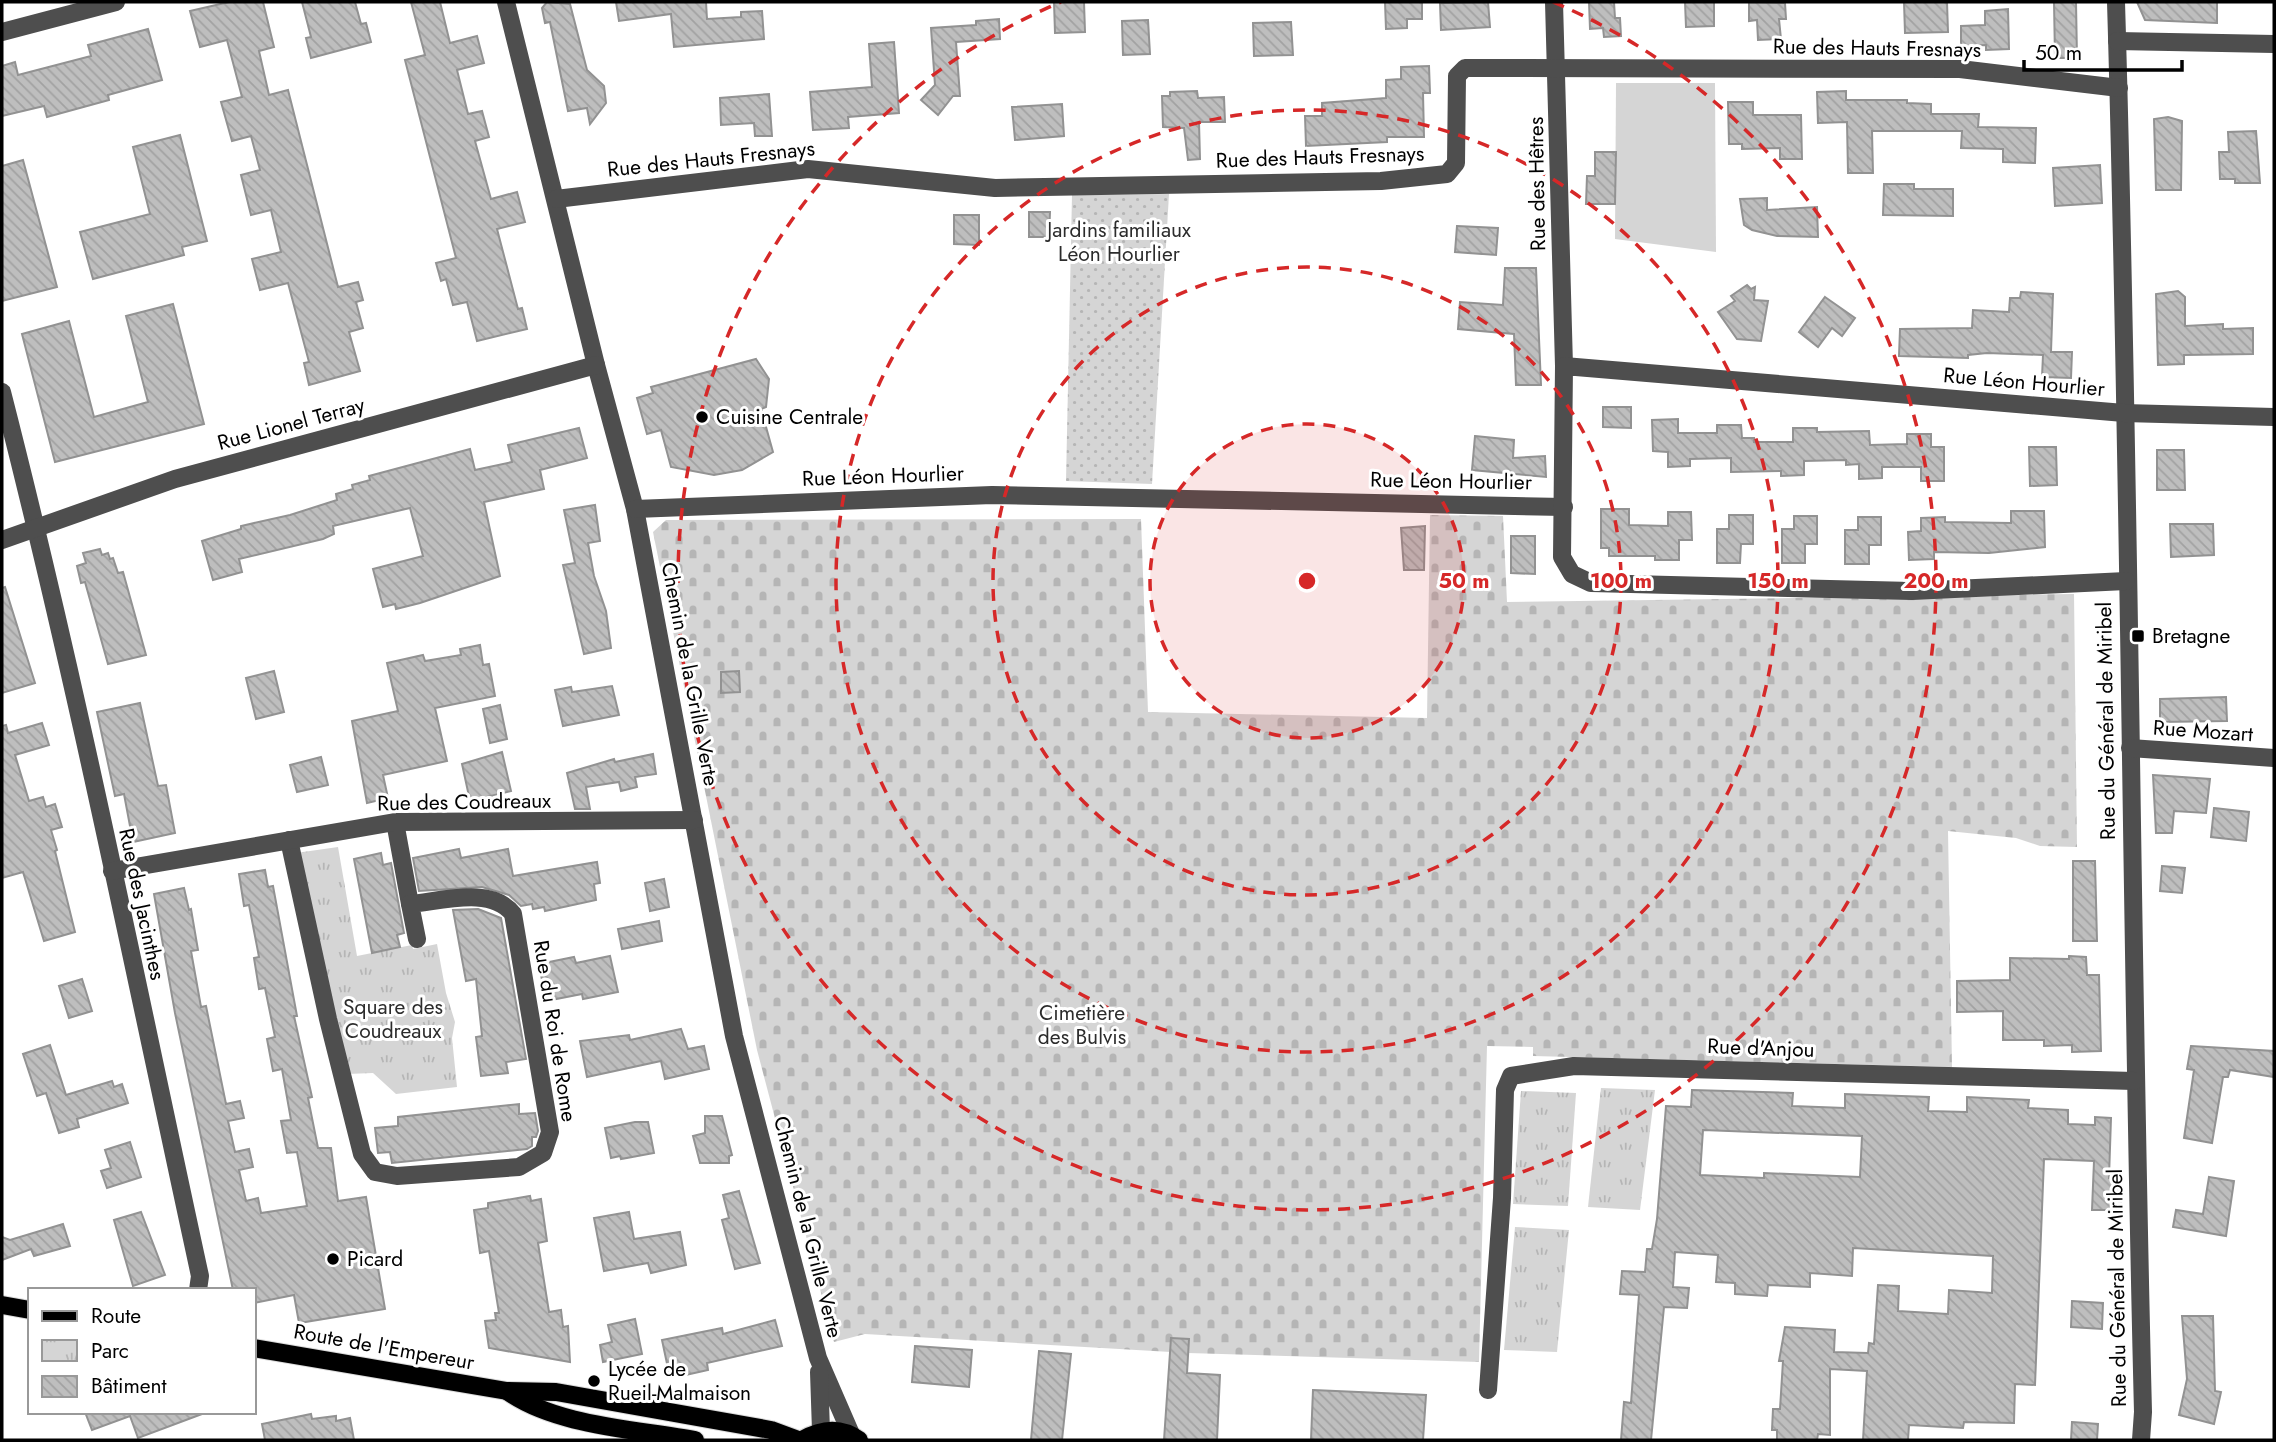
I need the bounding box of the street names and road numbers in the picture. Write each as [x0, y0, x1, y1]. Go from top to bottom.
street label: Rue des Hauts Fresnays [1773, 31, 1981, 65]
street label: Rue des Hêtres [1521, 117, 1553, 251]
street label: Rue des Hauts Fresnays [606, 133, 816, 185]
street label: Rue des Hauts Fresnays [1215, 138, 1425, 176]
street label: Rue Léon Hourlier [1942, 360, 2107, 404]
street label: Rue Lionel Terray [214, 390, 369, 458]
street label: Rue Léon Hourlier [802, 458, 965, 494]
street label: Rue Léon Hourlier [1370, 465, 1533, 497]
street label: Chemin de la Grille Verte [654, 559, 726, 789]
street label: Rue du Général de Miribel [2089, 602, 2123, 840]
street label: Rue Mozart [2152, 713, 2254, 749]
street label: Rue des Coudreaux [377, 785, 551, 819]
street label: Rue des Jacinthes [111, 825, 173, 983]
street label: Rue du Roi de Rome [526, 938, 584, 1124]
street label: Rue d'Anjou [1707, 1031, 1815, 1065]
street label: Chemin de la Grille Verte [766, 1113, 850, 1341]
street label: Rue du Général de Miribel [2100, 1169, 2134, 1407]
street label: Route de l'Empereur [291, 1316, 477, 1378]

